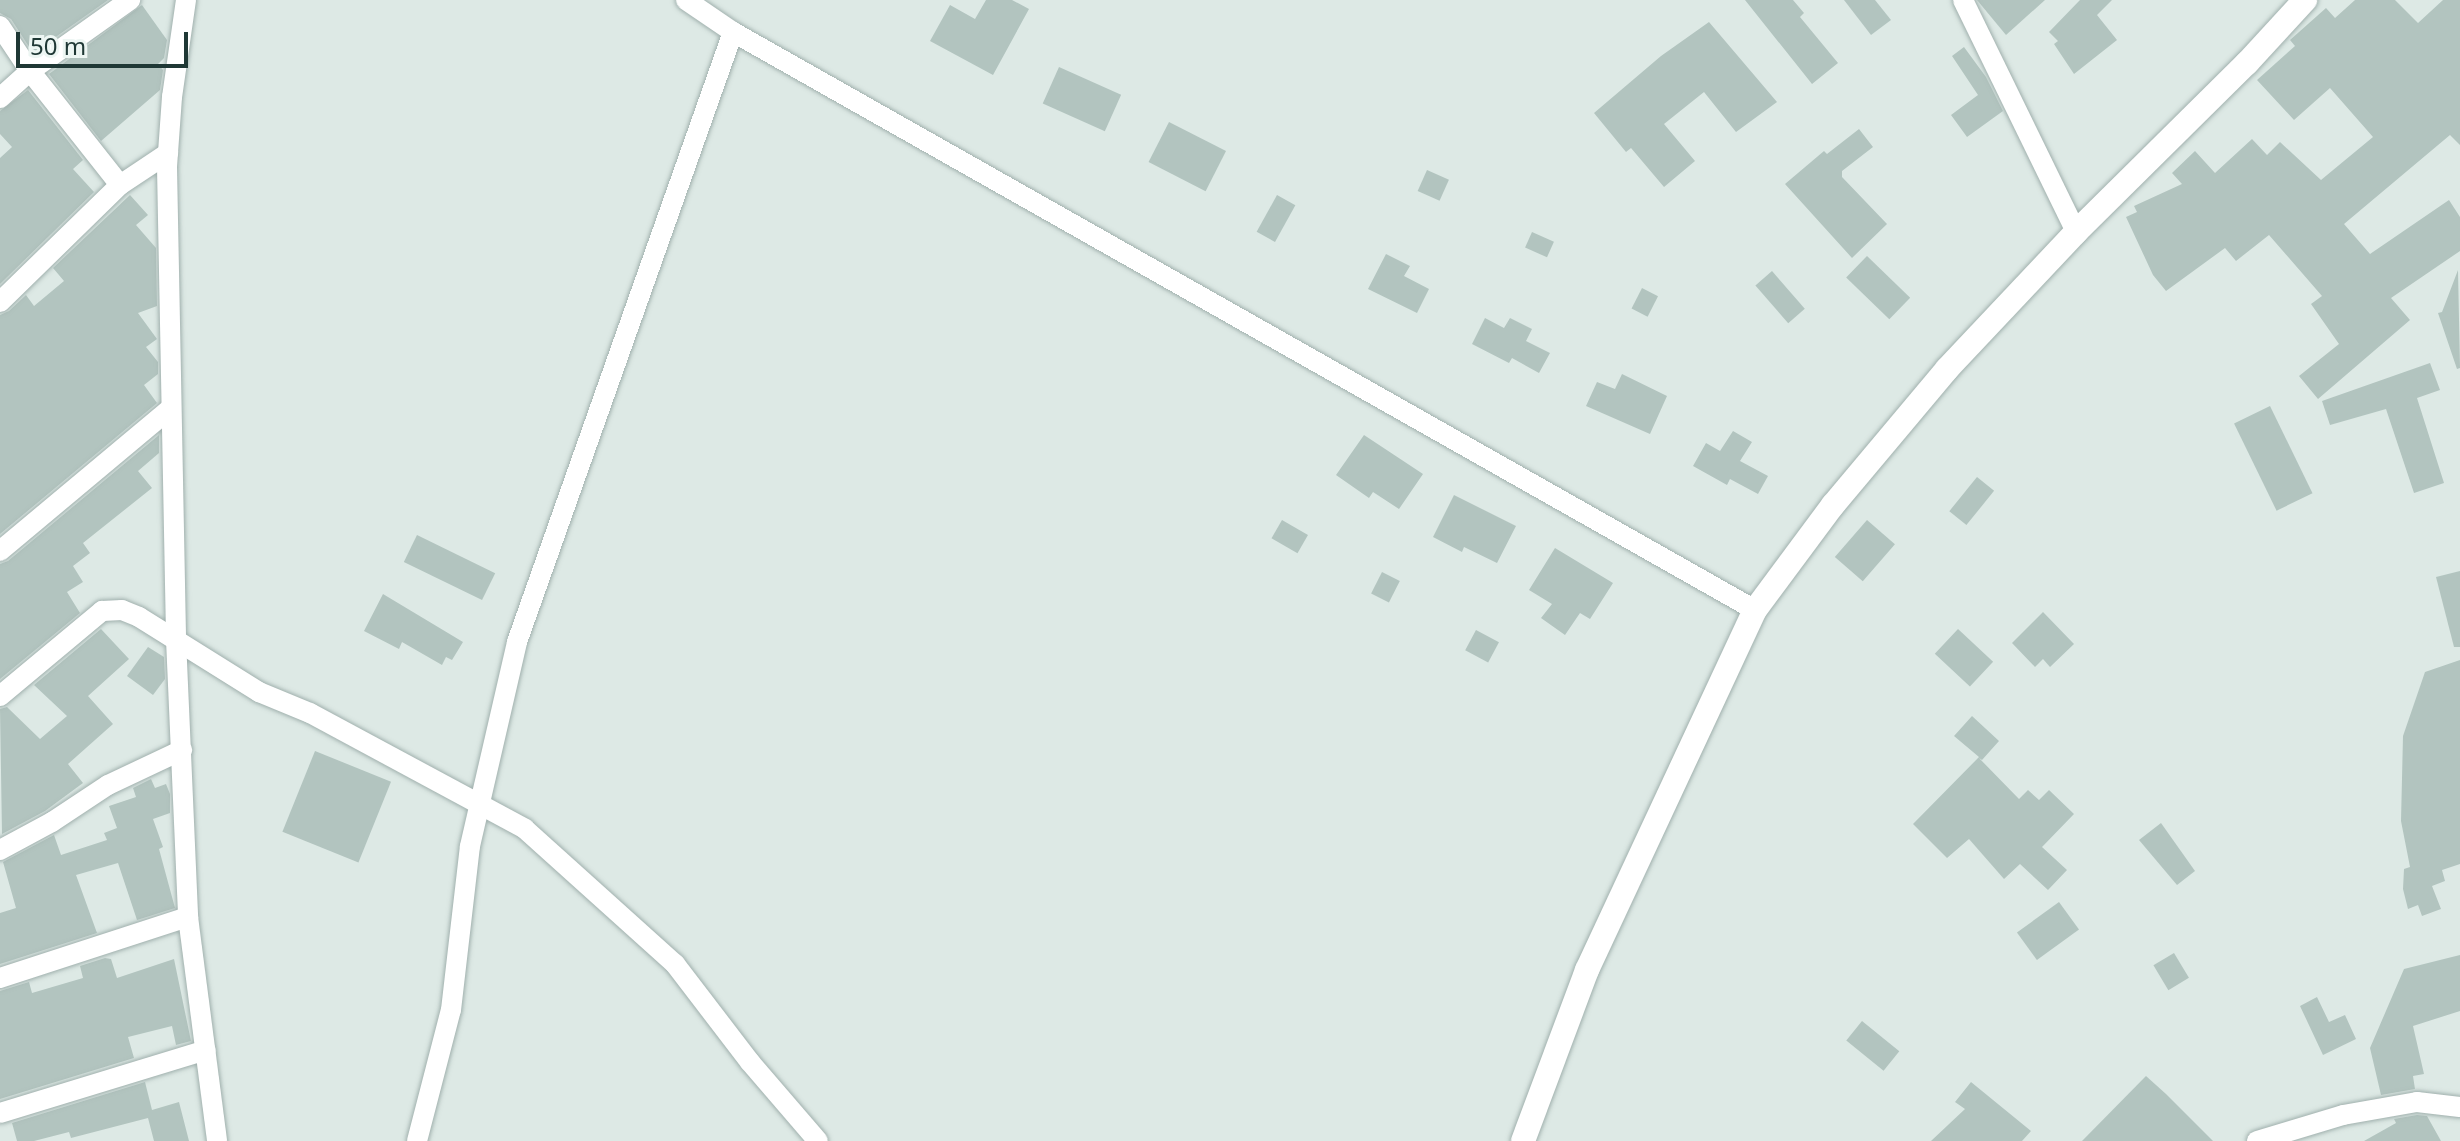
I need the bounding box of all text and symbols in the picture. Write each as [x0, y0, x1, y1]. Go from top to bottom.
scale bar [20, 16, 192, 66]
text: 50 m [30, 29, 86, 62]

